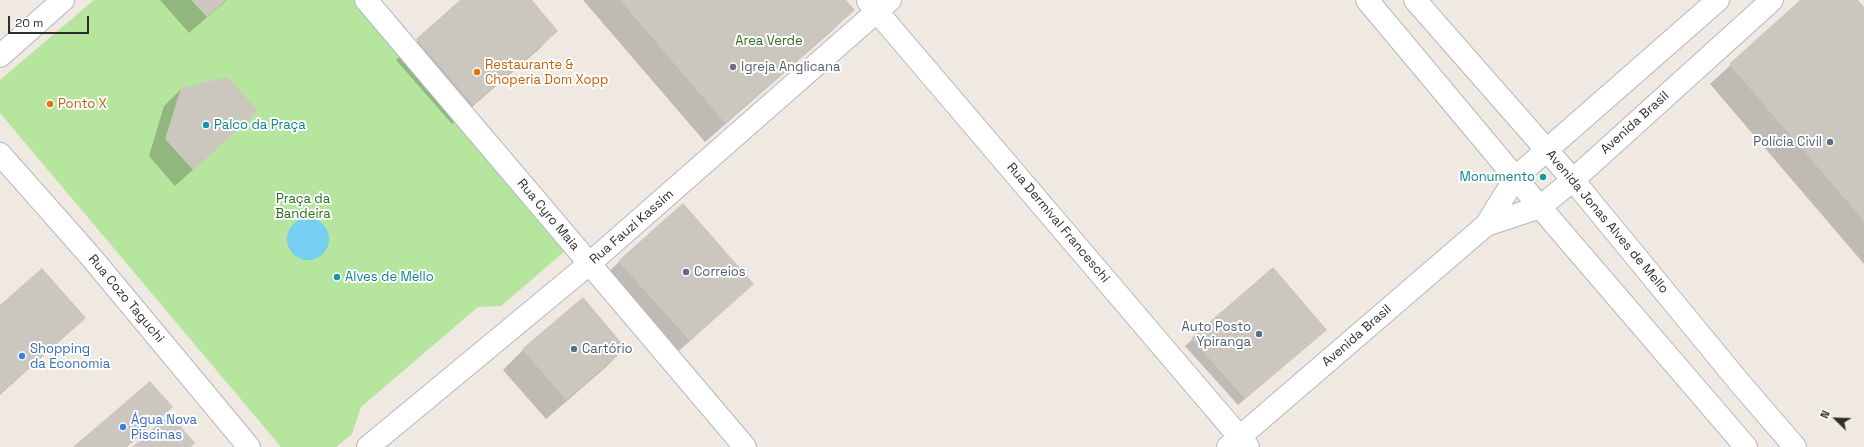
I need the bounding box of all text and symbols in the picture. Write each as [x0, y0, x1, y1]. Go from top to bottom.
scale bar [10, 8, 91, 34]
text: 20 m [15, 15, 43, 31]
park label: Area Verde [735, 33, 803, 49]
place label: Restaurante & Choperia Dom Xopp [485, 57, 608, 88]
place label: Igreja Anglicana [741, 59, 840, 75]
marker: Igreja Anglicana [728, 62, 738, 72]
marker: Restaurante & Choperia Dom Xopp [472, 67, 482, 77]
street label: Avenida Brasil [1598, 88, 1672, 158]
place label: Ponto X [58, 96, 107, 112]
marker: Ponto X [45, 99, 55, 109]
place label: Palco da Praça [214, 117, 306, 133]
marker: Palco da Praça [201, 120, 211, 130]
place label: Polícia Civil [1753, 134, 1822, 150]
marker: Polícia Civil [1825, 137, 1835, 147]
street label: Avenida Jonas Alves de Mello [1542, 147, 1672, 297]
street label: Rua Dermival Franceschi [1003, 160, 1113, 286]
place label: Monumento [1459, 169, 1535, 185]
marker: Monumento [1538, 172, 1548, 182]
street label: Rua Cyro Maia [514, 176, 582, 254]
street label: Rua Fauzi Kassim [587, 186, 677, 268]
park label: Praça da Bandeira [275, 191, 331, 222]
street label: Rua Cozo Taguchi [85, 252, 167, 346]
place label: Correios [694, 264, 746, 280]
marker: Correios [681, 267, 691, 277]
place label: Alves de Mello [345, 269, 434, 285]
marker: Alves de Mello [332, 272, 342, 282]
street label: Avenida Brasil [1319, 302, 1395, 370]
place label: Auto Posto Ypiranga [1182, 319, 1251, 350]
marker: Auto Posto Ypiranga [1254, 329, 1264, 339]
place label: Shopping da Economia [30, 341, 110, 372]
place label: Cartório [582, 341, 633, 357]
marker: Cartório [569, 344, 579, 354]
marker: Shopping da Economia [17, 351, 27, 361]
north arrow [1816, 399, 1856, 439]
text: N [1817, 408, 1833, 420]
place label: Água Nova Piscinas [131, 412, 197, 443]
marker: Água Nova Piscinas [118, 422, 128, 432]

